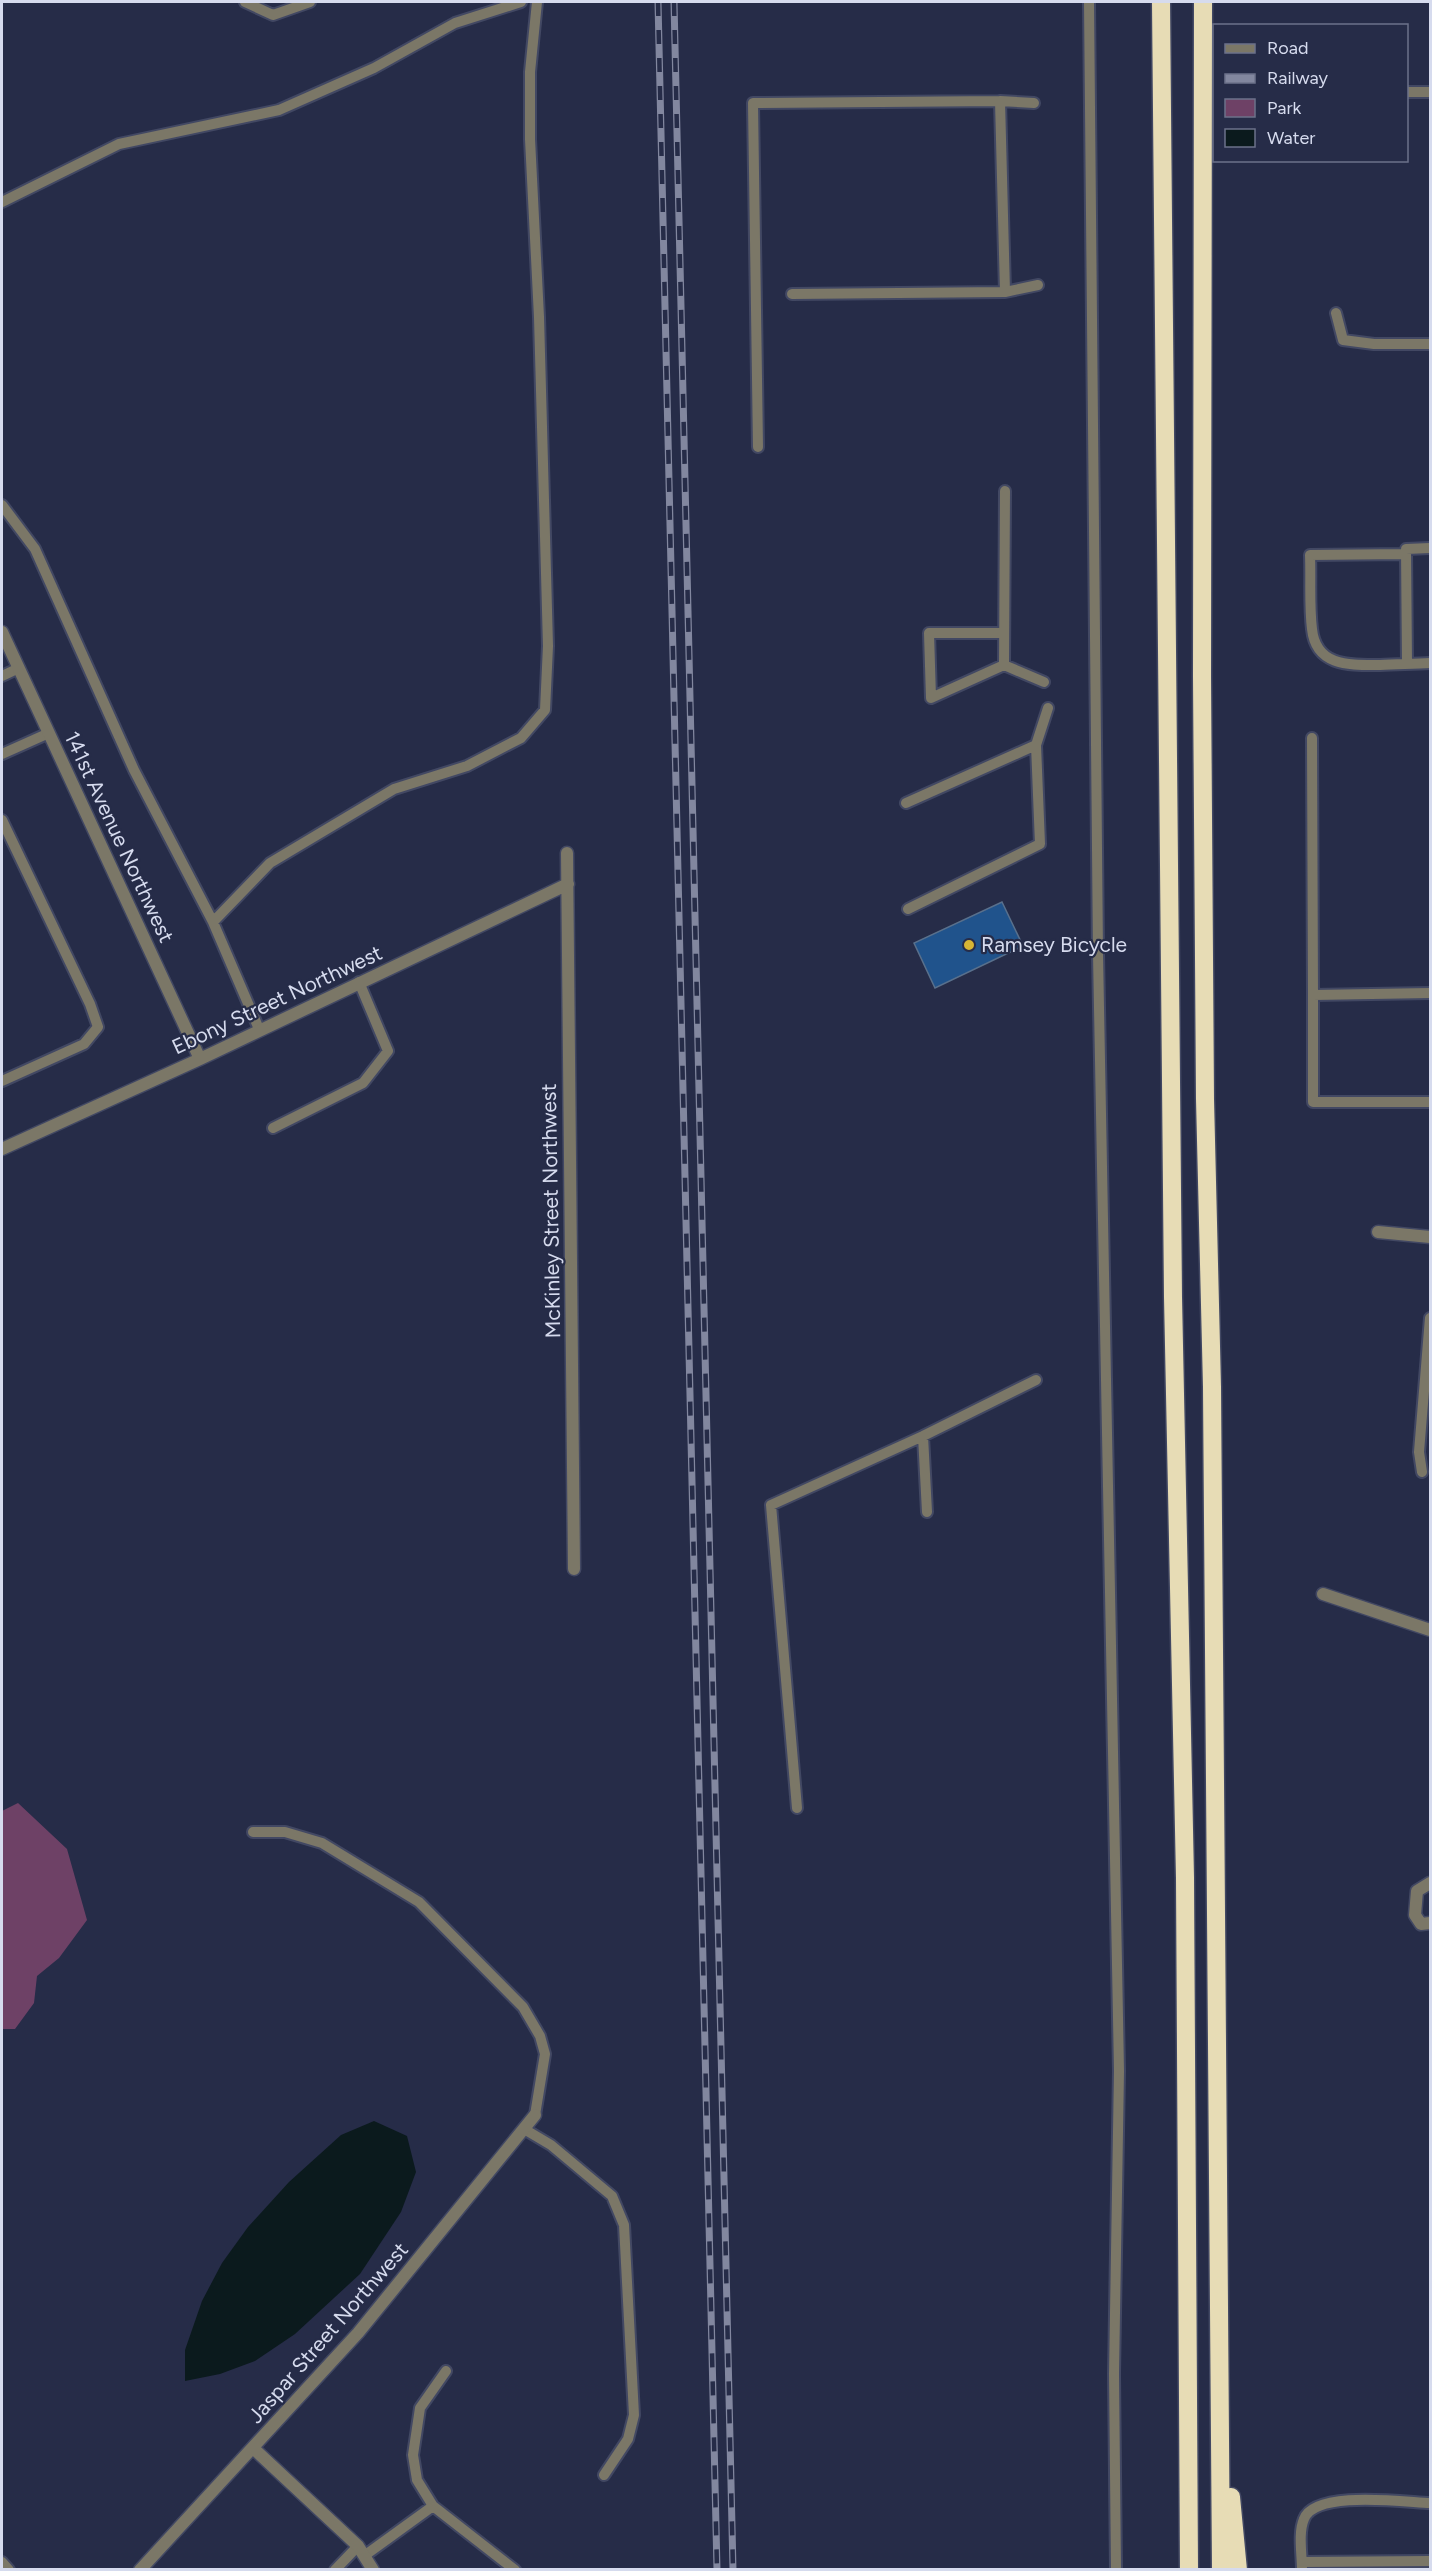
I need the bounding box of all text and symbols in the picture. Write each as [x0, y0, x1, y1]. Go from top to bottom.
legend [1213, 24, 1408, 162]
text: Road [1267, 37, 1308, 59]
text: Railway [1267, 67, 1329, 89]
text: Park [1267, 97, 1302, 119]
text: Water [1267, 127, 1315, 149]
street label: 141st Avenue Northwest [60, 727, 179, 946]
place label: Ramsey Bicycle [981, 932, 1127, 957]
marker: Ramsey Bicycle [962, 938, 976, 952]
street label: Ebony Street Northwest [168, 940, 386, 1059]
street label: McKinley Street Northwest [536, 1083, 565, 1339]
street label: Jaspar Street Northwest [242, 2237, 413, 2428]

